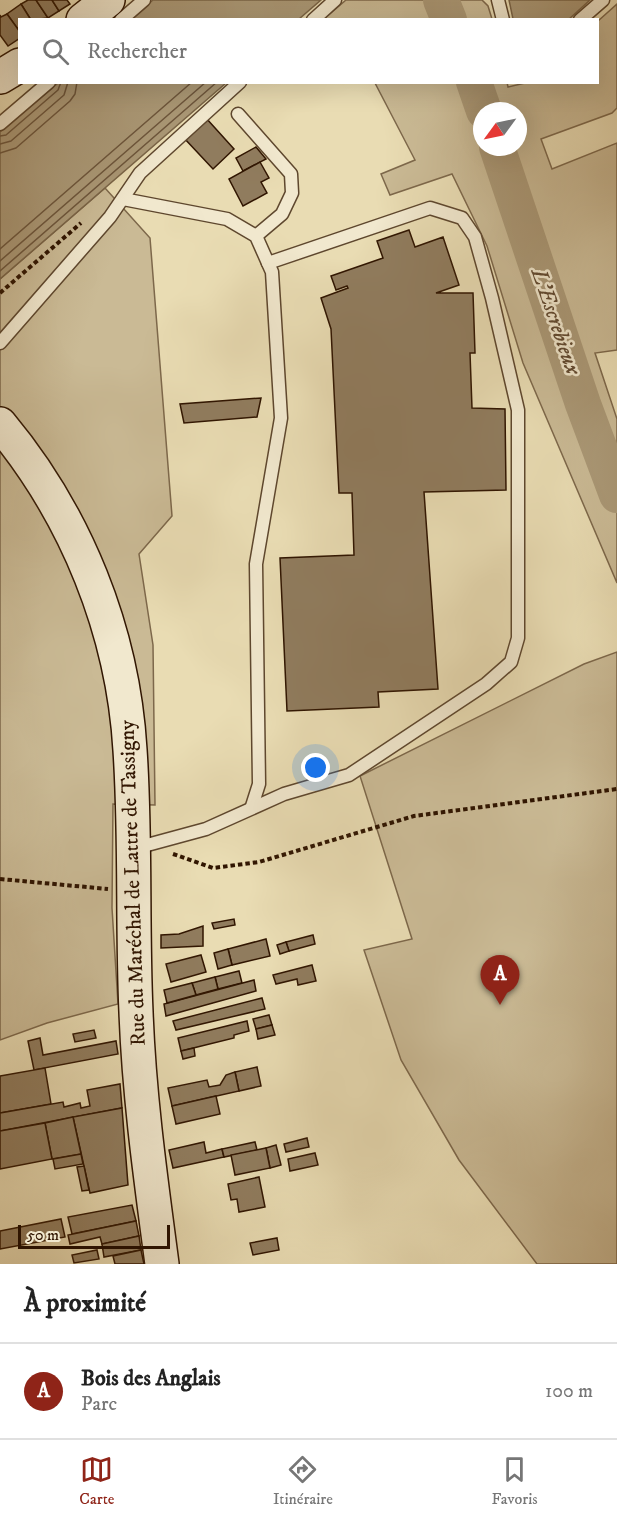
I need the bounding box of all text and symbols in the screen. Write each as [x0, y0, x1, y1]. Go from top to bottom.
search box [18, 18, 599, 84]
icon: search [39, 35, 72, 68]
text: Rechercher [87, 38, 187, 65]
north arrow [473, 102, 527, 156]
water label: L'Escrebieux [524, 263, 587, 380]
street label: Rue du Maréchal de Lattre de Tassigny [114, 719, 152, 1046]
your location [301, 753, 330, 782]
pin: A [480, 956, 520, 1005]
scale bar [18, 1222, 170, 1250]
text: 50 m [27, 1225, 59, 1245]
text: À proximité [24, 1287, 146, 1320]
text: Bois des Anglais [81, 1365, 221, 1392]
text: A [37, 1379, 50, 1404]
text: 100 m [545, 1379, 593, 1404]
text: Parc [81, 1392, 117, 1417]
tab: Carte [79, 1453, 114, 1509]
tab: Itinéraire [273, 1453, 333, 1509]
tab: Favoris [492, 1453, 538, 1509]

